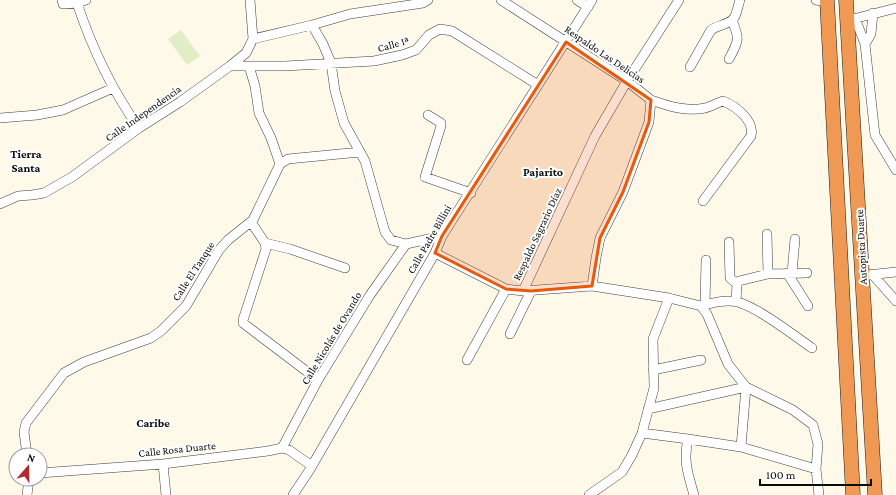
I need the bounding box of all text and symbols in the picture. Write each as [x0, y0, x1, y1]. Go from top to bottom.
street label: Respaldo Las Delicias [562, 23, 647, 86]
street label: Calle 1ª [376, 34, 411, 54]
street label: Calle Independencia [103, 82, 184, 144]
district label: Tierra Santa [10, 147, 42, 175]
district label: Pajarito [523, 165, 563, 179]
street label: Respaldo Sagrario Díaz [510, 185, 565, 283]
street label: Calle Padre Billini [404, 202, 454, 275]
street label: Autopista Duarte [853, 209, 870, 285]
street label: Calle El Tanque [169, 239, 217, 303]
street label: Calle Nicolás de Ovando [299, 289, 364, 387]
district label: Caribe [136, 416, 170, 430]
street label: Calle Rosa Duarte [138, 439, 216, 459]
north arrow [8, 447, 48, 487]
text: N [26, 451, 37, 465]
scale bar [760, 461, 871, 487]
text: 100 m [766, 468, 796, 482]

